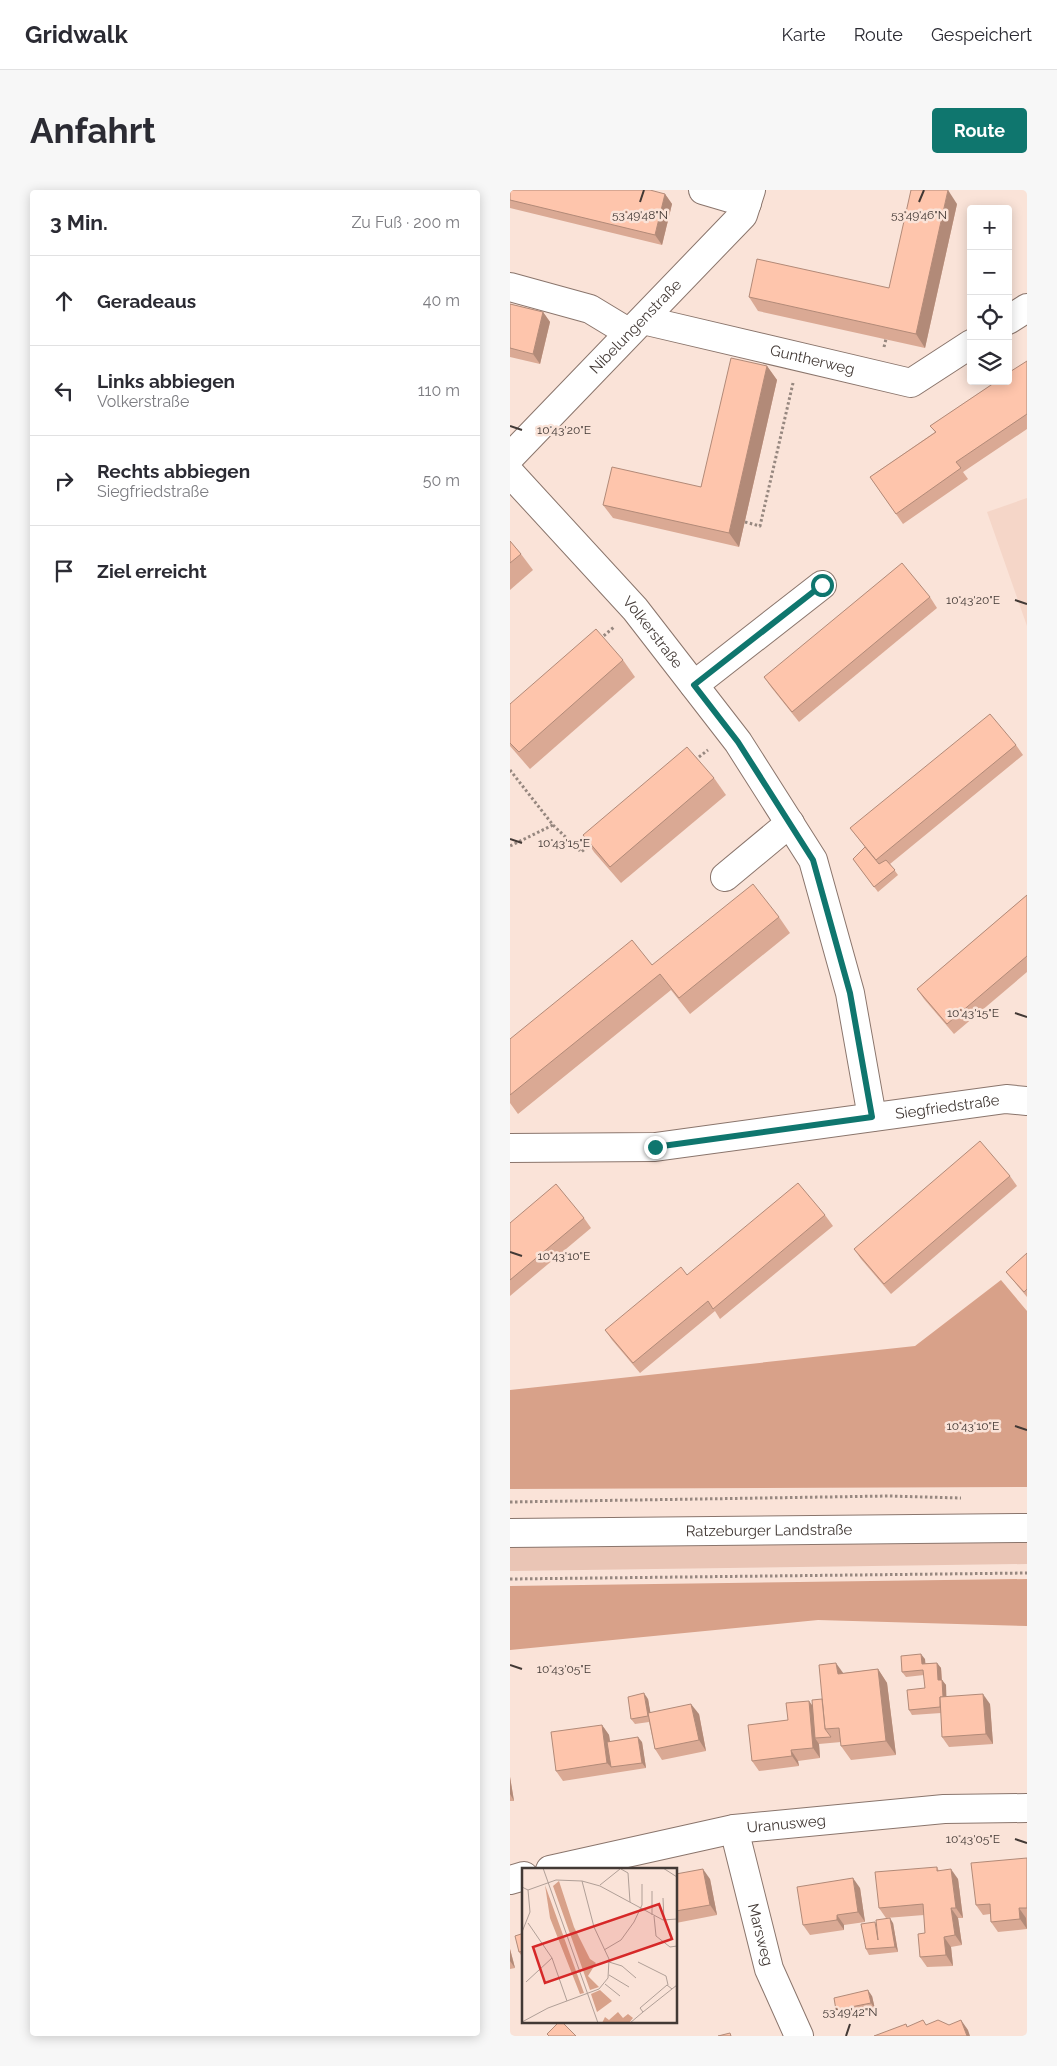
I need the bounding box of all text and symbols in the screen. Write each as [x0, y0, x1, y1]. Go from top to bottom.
text: Gridwalk [25, 20, 128, 49]
text: Karte [782, 24, 826, 45]
text: Route [854, 24, 903, 45]
text: Gespeichert [931, 24, 1032, 45]
button: Route [932, 108, 1027, 153]
text: Anfahrt [30, 110, 156, 151]
map controls [967, 205, 1012, 385]
button: + [967, 205, 1012, 250]
text: 53°49'48"N [612, 208, 668, 222]
text: 53°49'46"N [891, 208, 947, 222]
text: 3 Min. [50, 210, 108, 235]
text: Zu Fuß · 200 m [351, 213, 460, 232]
button: − [967, 250, 1012, 295]
street label: Nibelungenstraße [586, 275, 685, 378]
icon: ahead [50, 287, 78, 315]
text: Geradeaus [97, 290, 196, 312]
text: 40 m [423, 291, 460, 310]
button: locate [967, 295, 1012, 340]
button: layers [967, 340, 1012, 385]
street label: Guntherweg [768, 341, 856, 378]
text: Links abbiegen [97, 370, 235, 392]
icon: left [50, 377, 78, 405]
text: 110 m [418, 381, 460, 400]
text: Volkerstraße [97, 392, 189, 411]
text: 10°43'20"E [537, 423, 591, 437]
text: Rechts abbiegen [97, 460, 250, 482]
icon: right [50, 467, 78, 495]
text: 50 m [423, 471, 460, 490]
text: Siegfriedstraße [97, 482, 209, 501]
icon: arrive [50, 557, 78, 585]
text: Ziel erreicht [97, 560, 207, 582]
route start [811, 574, 834, 597]
street label: Volkerstraße [619, 593, 687, 672]
text: 10°43'20"E [946, 593, 1000, 607]
text: 10°43'15"E [538, 836, 590, 850]
text: 10°43'15"E [947, 1006, 999, 1020]
street label: Siegfriedstraße [894, 1091, 1001, 1123]
route end [644, 1136, 667, 1159]
text: 10°43'10"E [538, 1249, 590, 1263]
text: 10°43'10"E [947, 1419, 999, 1433]
street label: Ratzeburger Landstraße [686, 1521, 853, 1540]
text: 10°43'05"E [537, 1662, 591, 1676]
street label: Uranusweg [746, 1811, 827, 1837]
text: 10°43'05"E [946, 1832, 1000, 1846]
inset map [522, 1868, 678, 2024]
street label: Marsweg [744, 1902, 777, 1968]
text: 53°49'42"N [822, 2005, 878, 2019]

